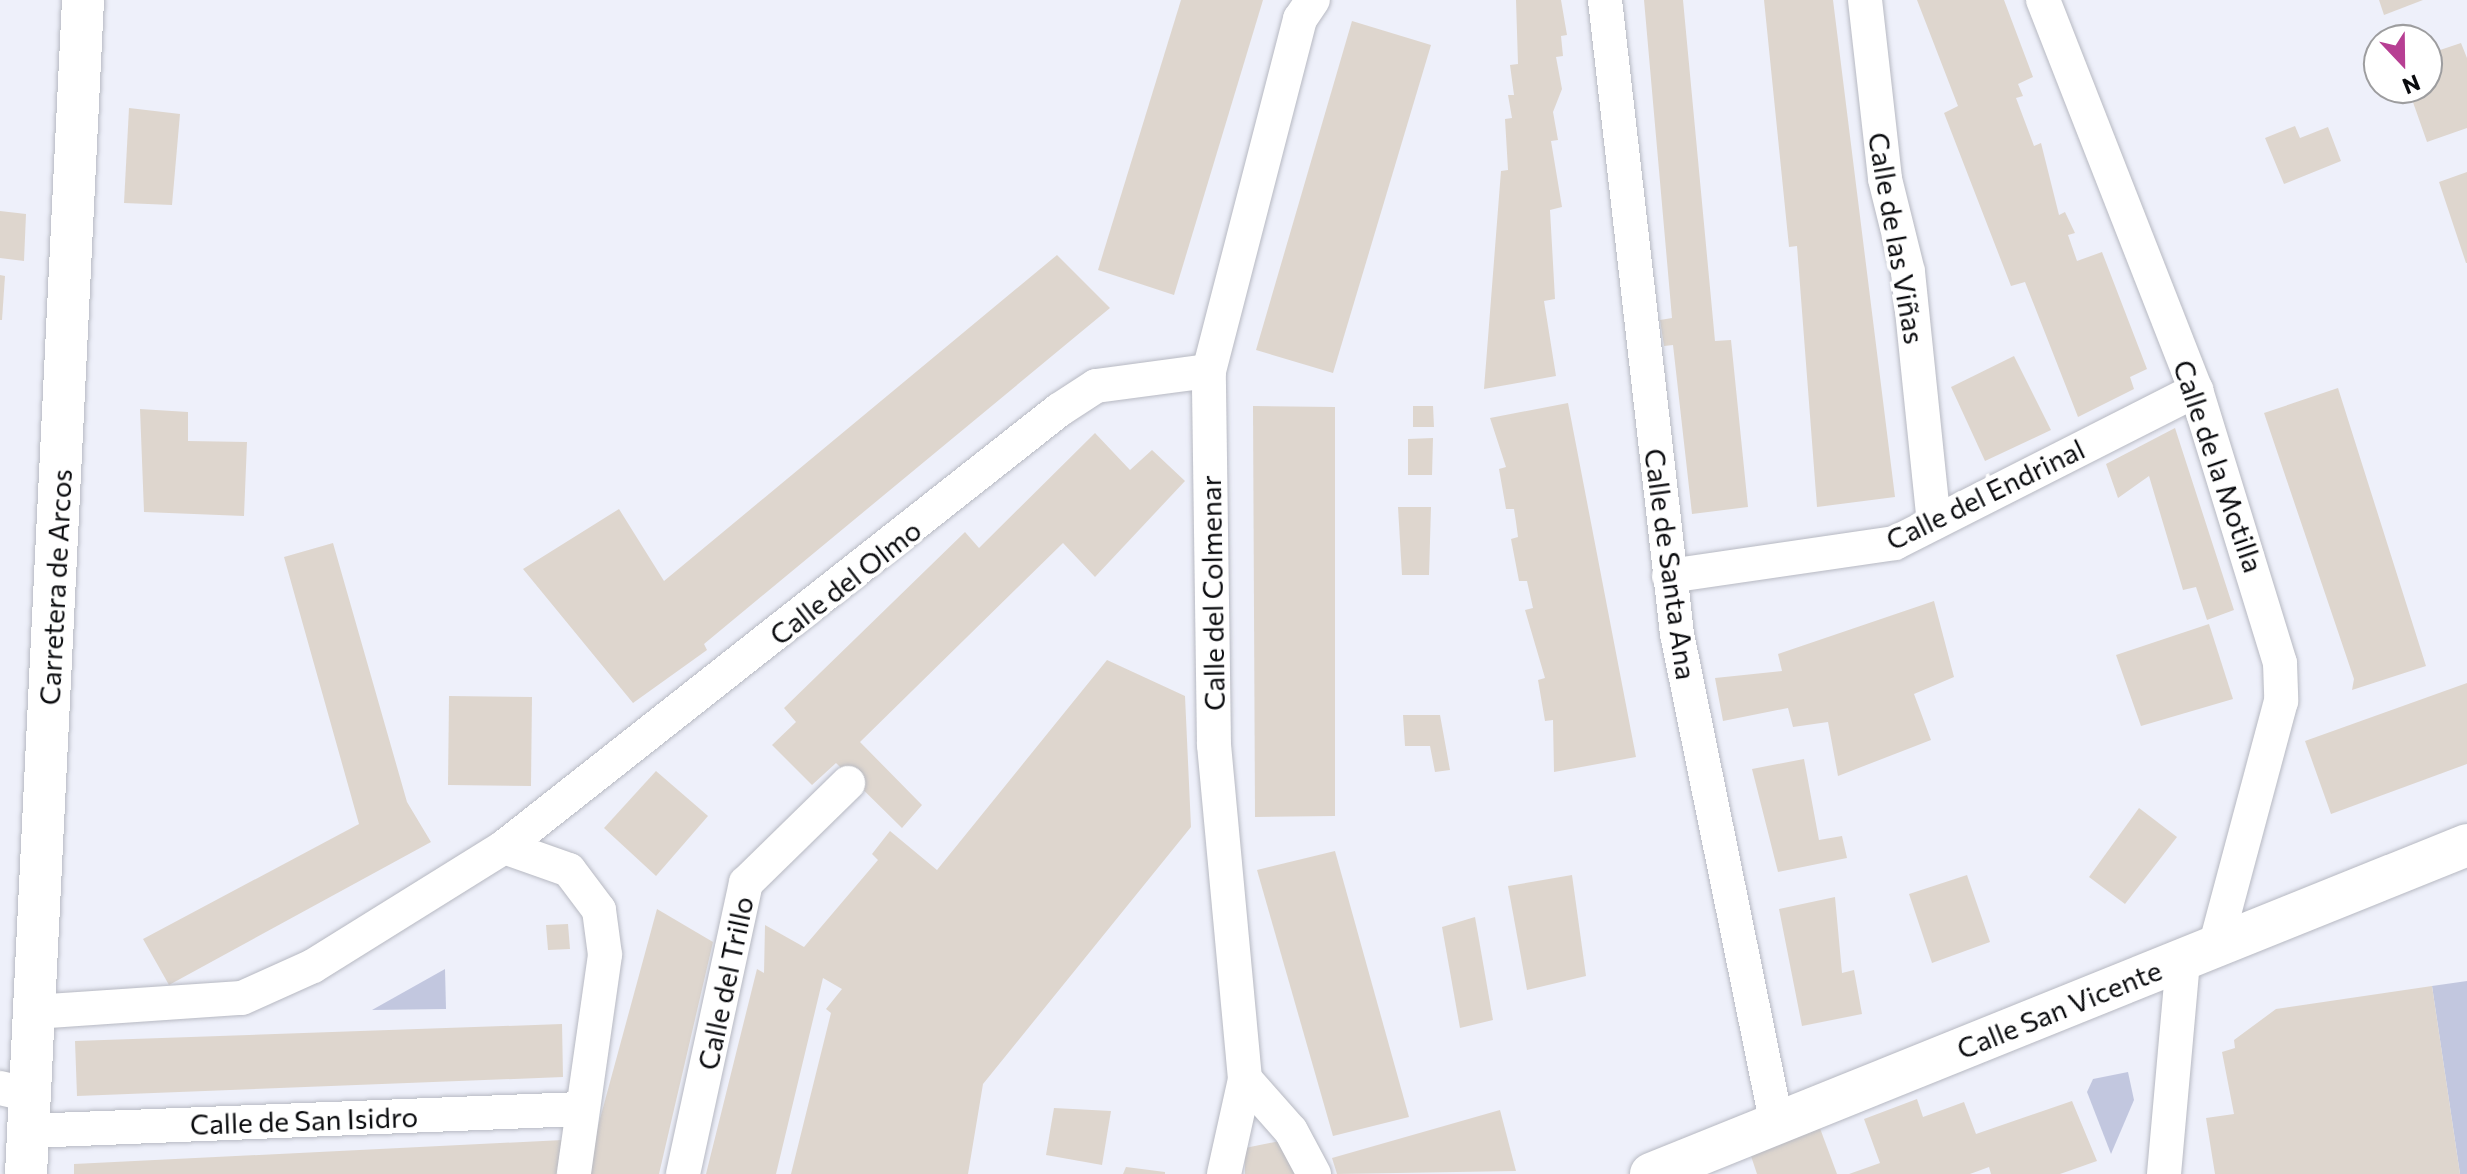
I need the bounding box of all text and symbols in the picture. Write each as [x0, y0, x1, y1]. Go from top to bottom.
north arrow [2363, 24, 2443, 104]
text: N [2399, 69, 2424, 100]
street label: Calle de las Viñas [1862, 130, 1932, 346]
street label: Calle de la Motilla [2167, 355, 2271, 577]
street label: Calle del Endrinal [1880, 431, 2090, 557]
street label: Calle de Santa Ana [1638, 446, 1704, 682]
street label: Carretera de Arcos [32, 468, 78, 706]
street label: Calle del Colmenar [1193, 475, 1231, 711]
street label: Calle del Olmo [763, 513, 927, 651]
street label: Calle del Trillo [690, 893, 760, 1073]
street label: Calle San Vicente [1952, 953, 2166, 1065]
street label: Calle de San Isidro [189, 1099, 419, 1141]

